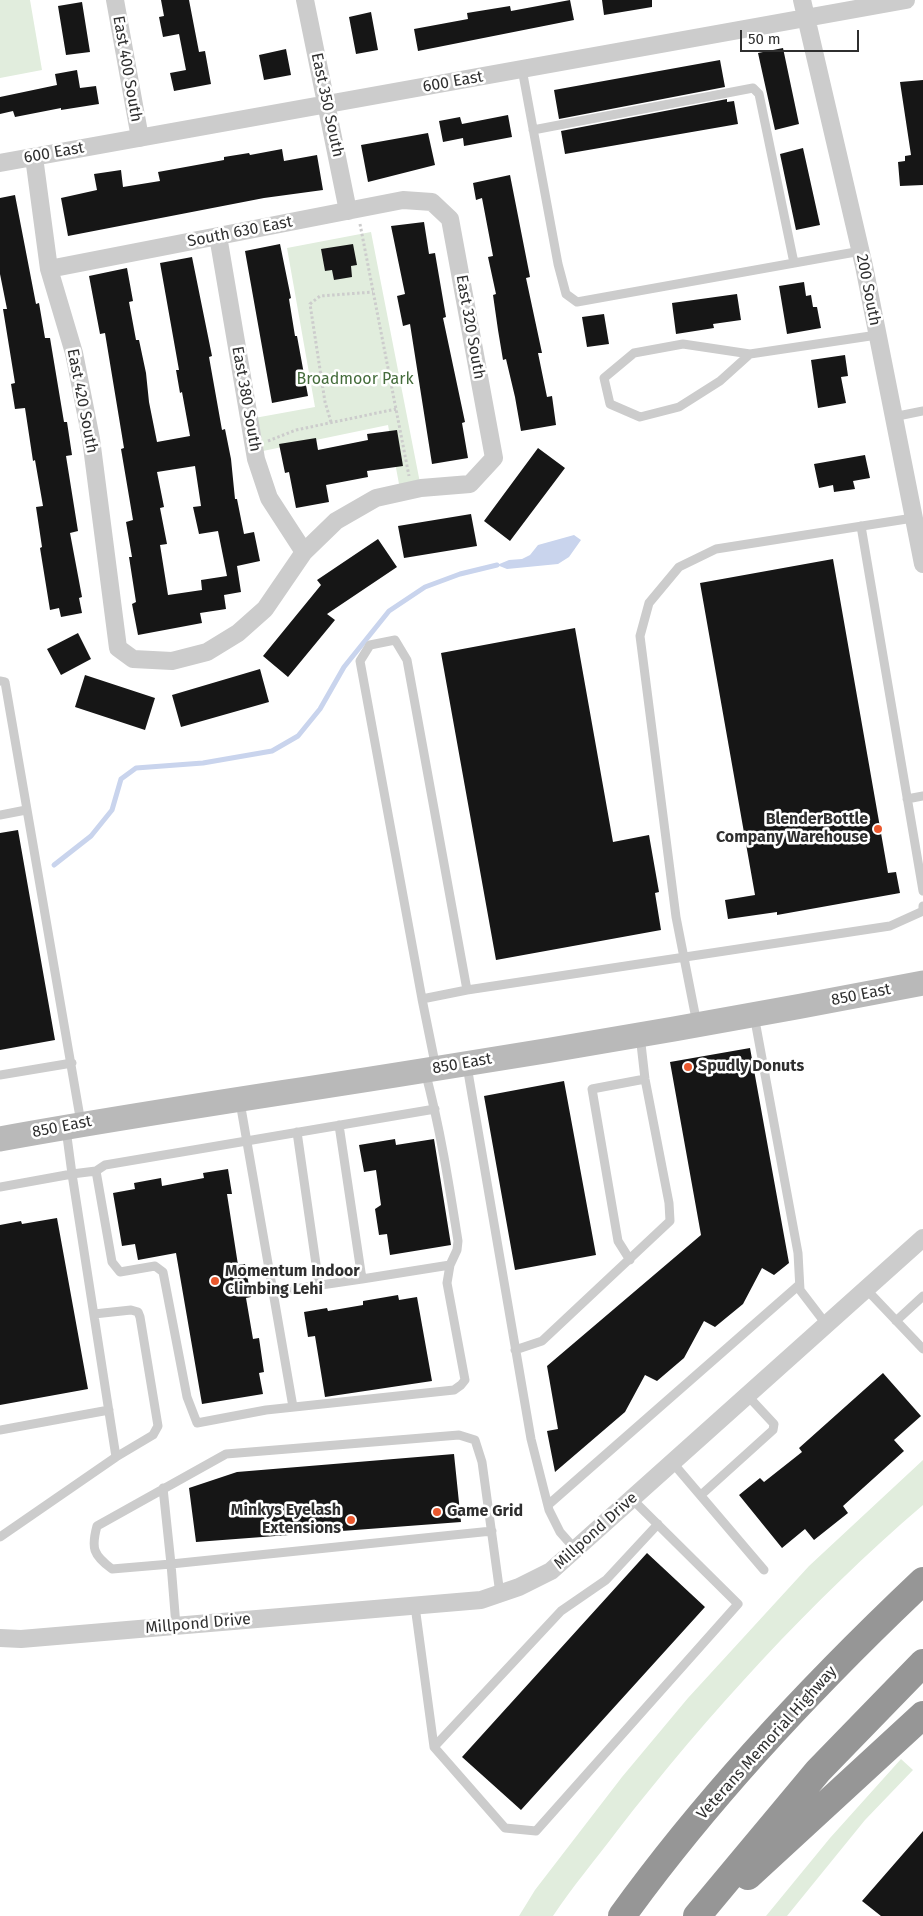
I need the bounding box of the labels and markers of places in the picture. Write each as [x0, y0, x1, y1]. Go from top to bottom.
place label: BlenderBottle Company Warehouse [716, 810, 868, 848]
marker: BlenderBottle Company Warehouse [872, 823, 884, 835]
place label: Spudly Donuts [698, 1057, 804, 1077]
marker: Spudly Donuts [682, 1061, 694, 1073]
place label: Momentum Indoor Climbing Lehi [225, 1262, 360, 1300]
marker: Momentum Indoor Climbing Lehi [209, 1275, 221, 1287]
place label: Minkys Eyelash Extensions [231, 1501, 341, 1539]
place label: Game Grid [447, 1502, 523, 1522]
marker: Game Grid [431, 1506, 443, 1518]
marker: Minkys Eyelash Extensions [345, 1514, 357, 1526]

